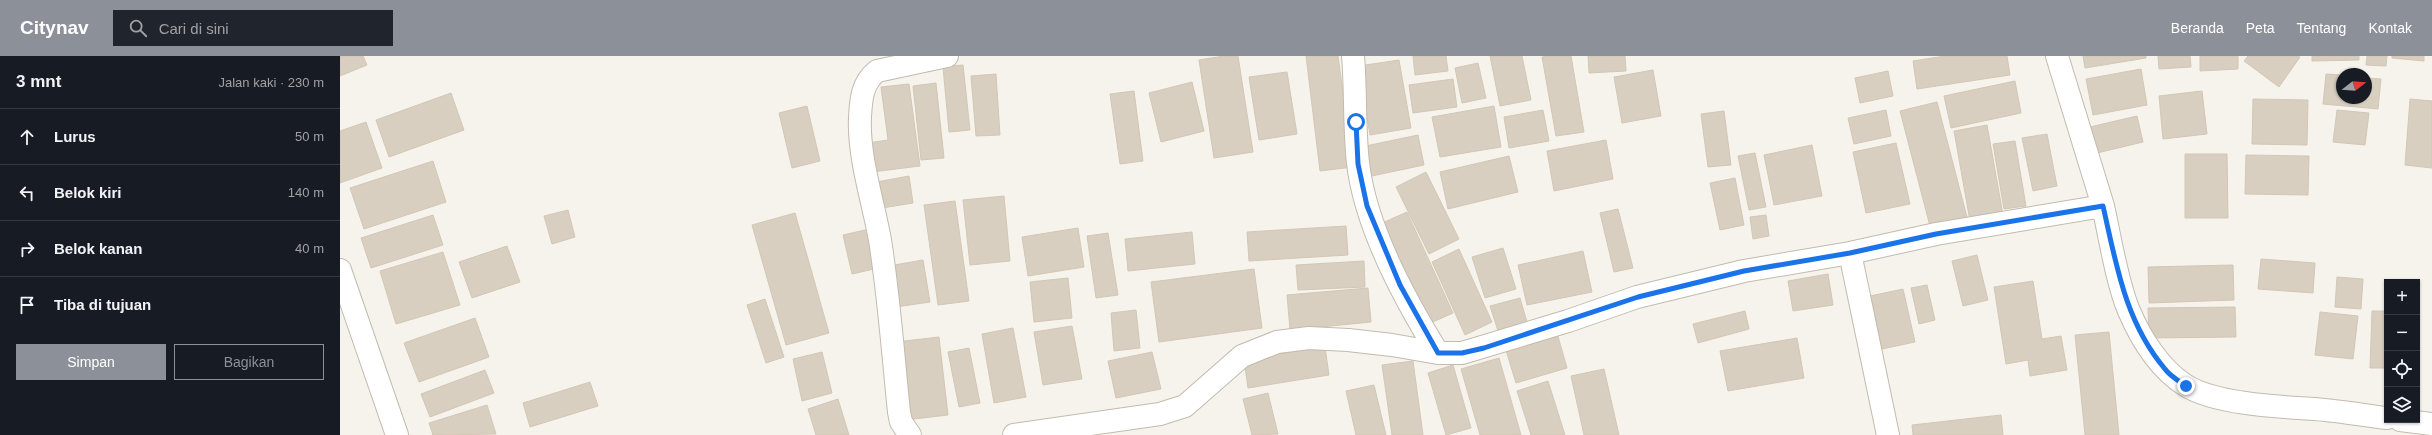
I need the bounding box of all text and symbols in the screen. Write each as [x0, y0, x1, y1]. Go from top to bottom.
search box [113, 10, 393, 46]
text: Citynav [20, 17, 89, 38]
icon: search [127, 17, 149, 39]
text: Cari di sini [159, 20, 229, 37]
text: Beranda [2171, 20, 2224, 36]
text: Peta [2246, 20, 2275, 36]
text: Tentang [2297, 20, 2346, 36]
text: Kontak [2368, 20, 2412, 36]
north arrow [2336, 68, 2372, 104]
text: 3 mnt [16, 72, 61, 91]
text: Jalan kaki · 230 m [219, 75, 324, 90]
route start [1347, 113, 1365, 131]
icon: ahead [16, 126, 38, 148]
text: Lurus [54, 128, 96, 145]
text: 50 m [295, 129, 324, 144]
icon: left [16, 182, 38, 204]
text: Belok kiri [54, 184, 122, 201]
text: 140 m [288, 185, 324, 200]
icon: right [16, 238, 38, 260]
text: Belok kanan [54, 240, 142, 257]
text: 40 m [295, 241, 324, 256]
map controls [2384, 279, 2420, 423]
button: + [2384, 279, 2420, 315]
icon: arrive [16, 294, 38, 316]
text: Tiba di tujuan [54, 296, 151, 313]
button: − [2384, 315, 2420, 351]
button: Simpan [16, 344, 166, 380]
button: Bagikan [174, 344, 324, 380]
button: locate [2384, 351, 2420, 387]
route end [2177, 377, 2195, 395]
button: layers [2384, 387, 2420, 423]

